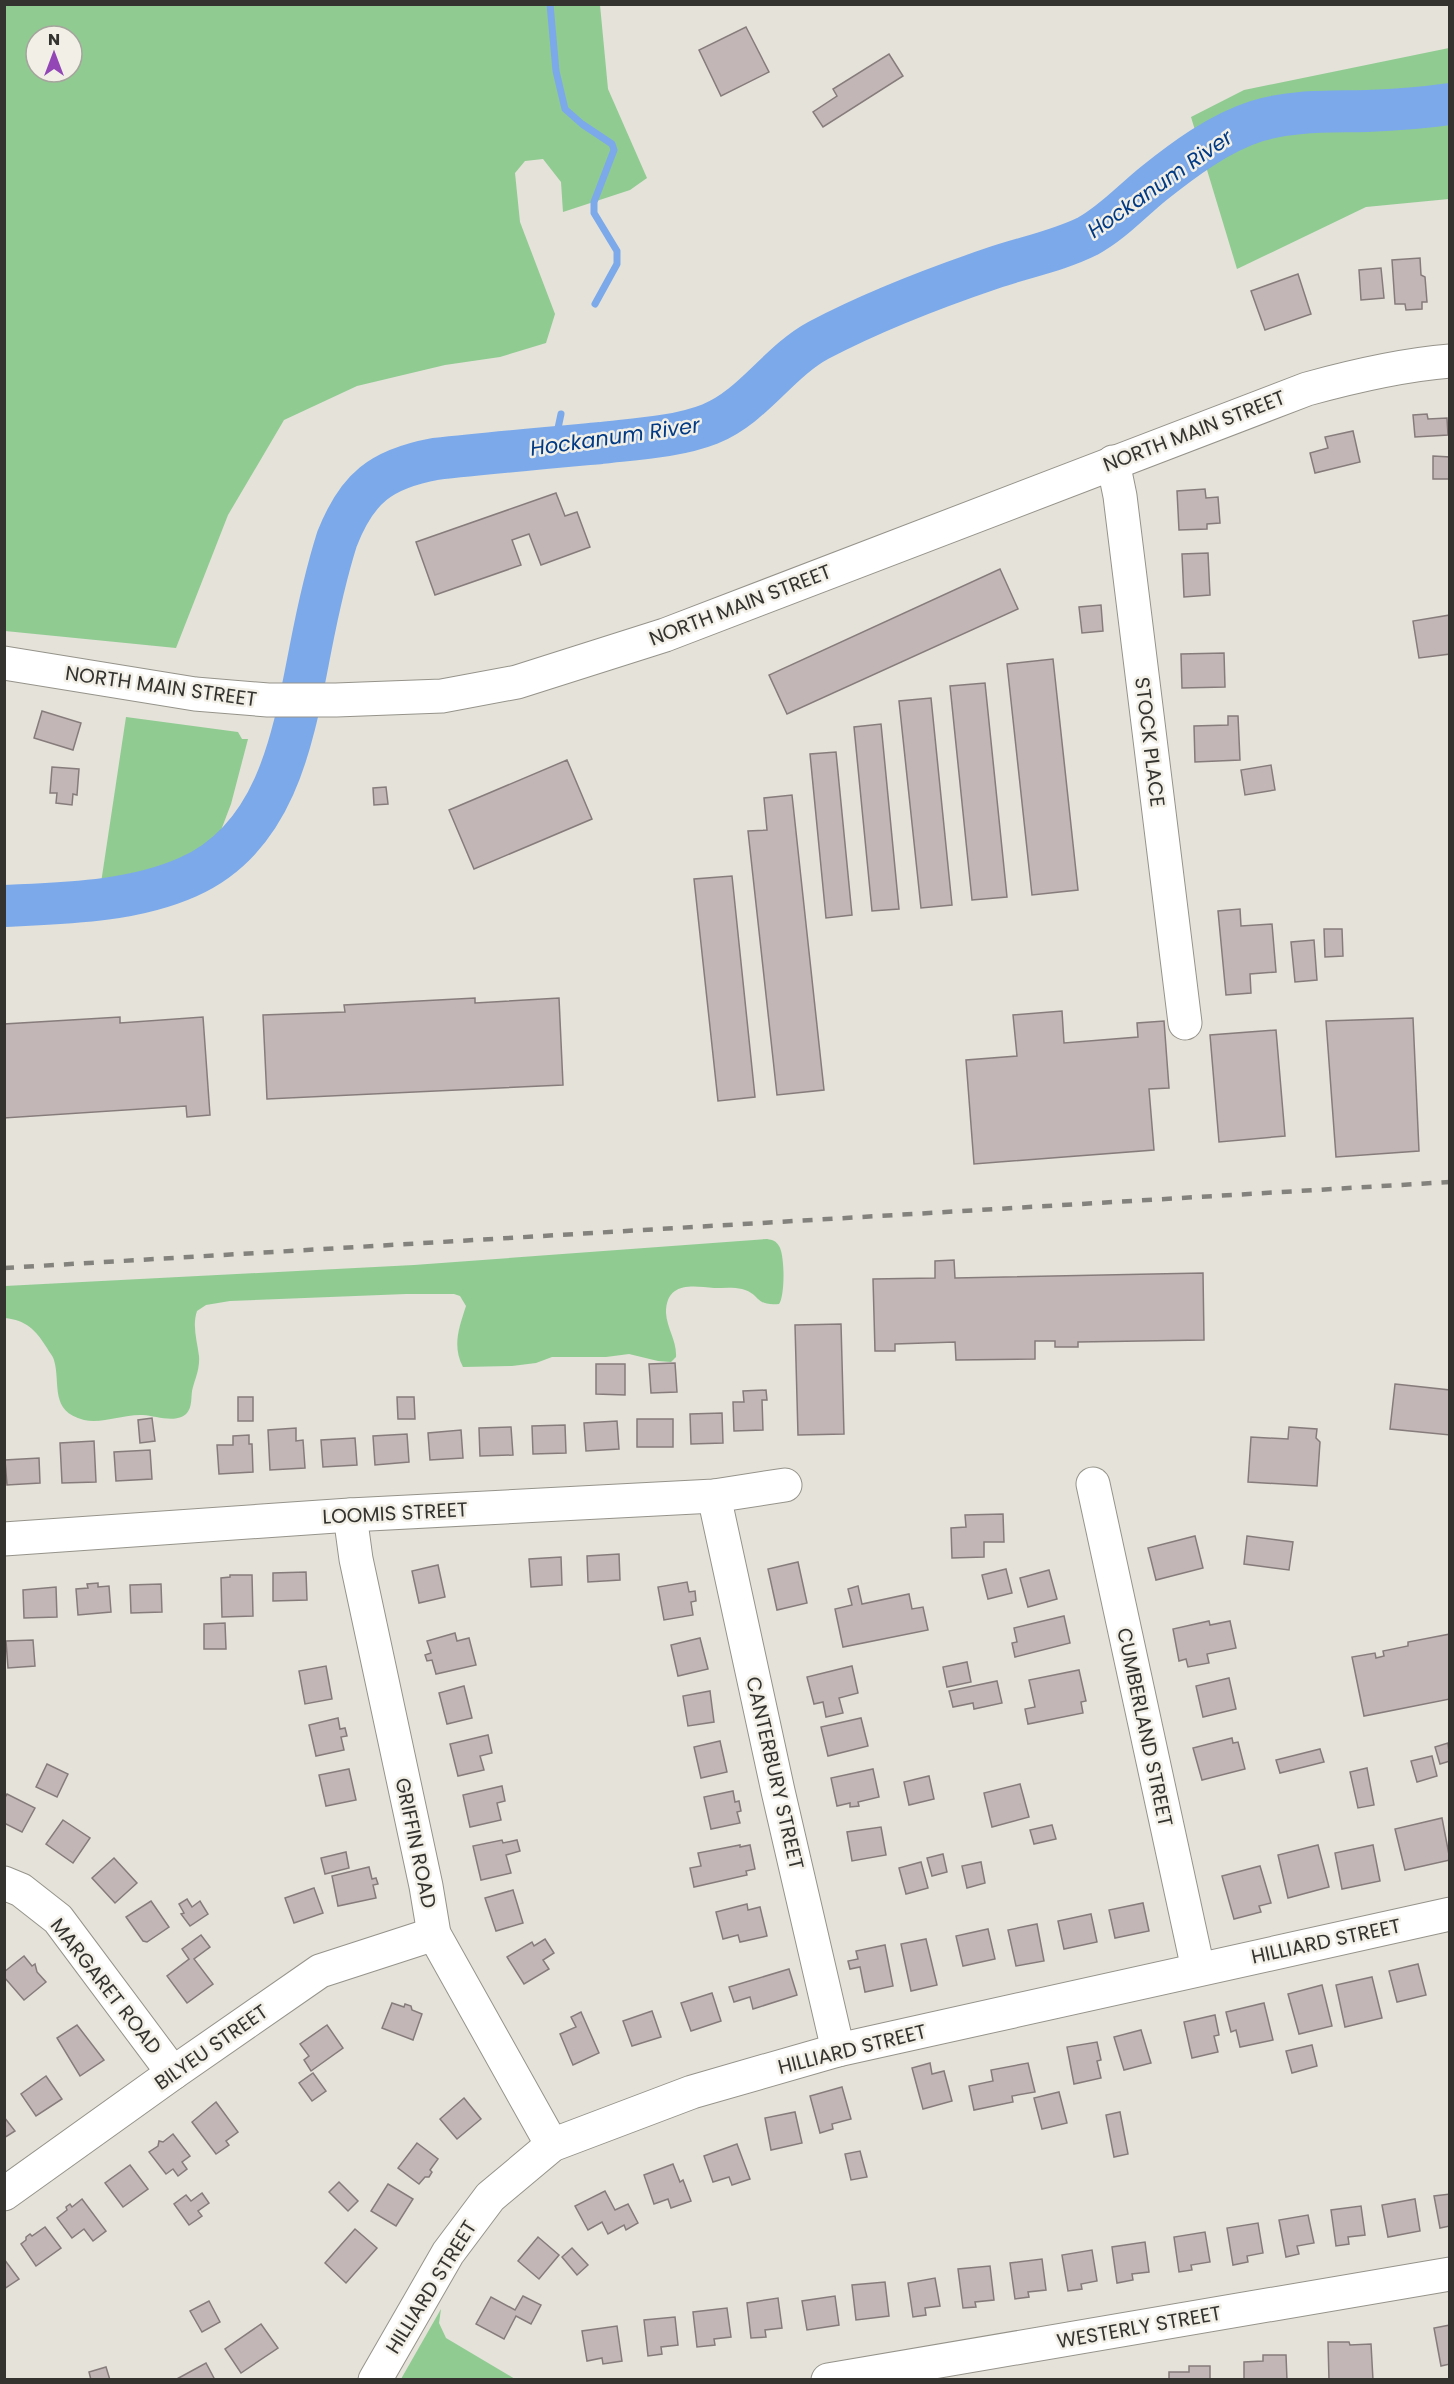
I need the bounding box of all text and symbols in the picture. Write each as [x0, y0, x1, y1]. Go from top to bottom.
north arrow [24, 24, 84, 84]
text: N [48, 28, 60, 51]
water label: Hockanum River [1081, 122, 1239, 245]
street label: NORTH MAIN STREET [1099, 383, 1289, 479]
water label: Hockanum River [528, 410, 703, 463]
street label: NORTH MAIN STREET [645, 557, 835, 653]
street label: NORTH MAIN STREET [63, 659, 259, 713]
street label: STOCK PLACE [1128, 676, 1172, 808]
street label: LOOMIS STREET [322, 1495, 468, 1531]
street label: CUMBERLAND STREET [1110, 1625, 1180, 1829]
street label: CANTERBURY STREET [739, 1674, 811, 1872]
street label: GRIFFIN ROAD [389, 1775, 443, 1911]
street label: HILLIARD STREET [1249, 1911, 1403, 1971]
street label: MARGARET ROAD [44, 1912, 168, 2060]
street label: BILYEU STREET [149, 1997, 274, 2097]
street label: HILLIARD STREET [775, 2017, 929, 2081]
street label: HILLIARD STREET [379, 2215, 483, 2359]
street label: WESTERLY STREET [1055, 2299, 1224, 2355]

